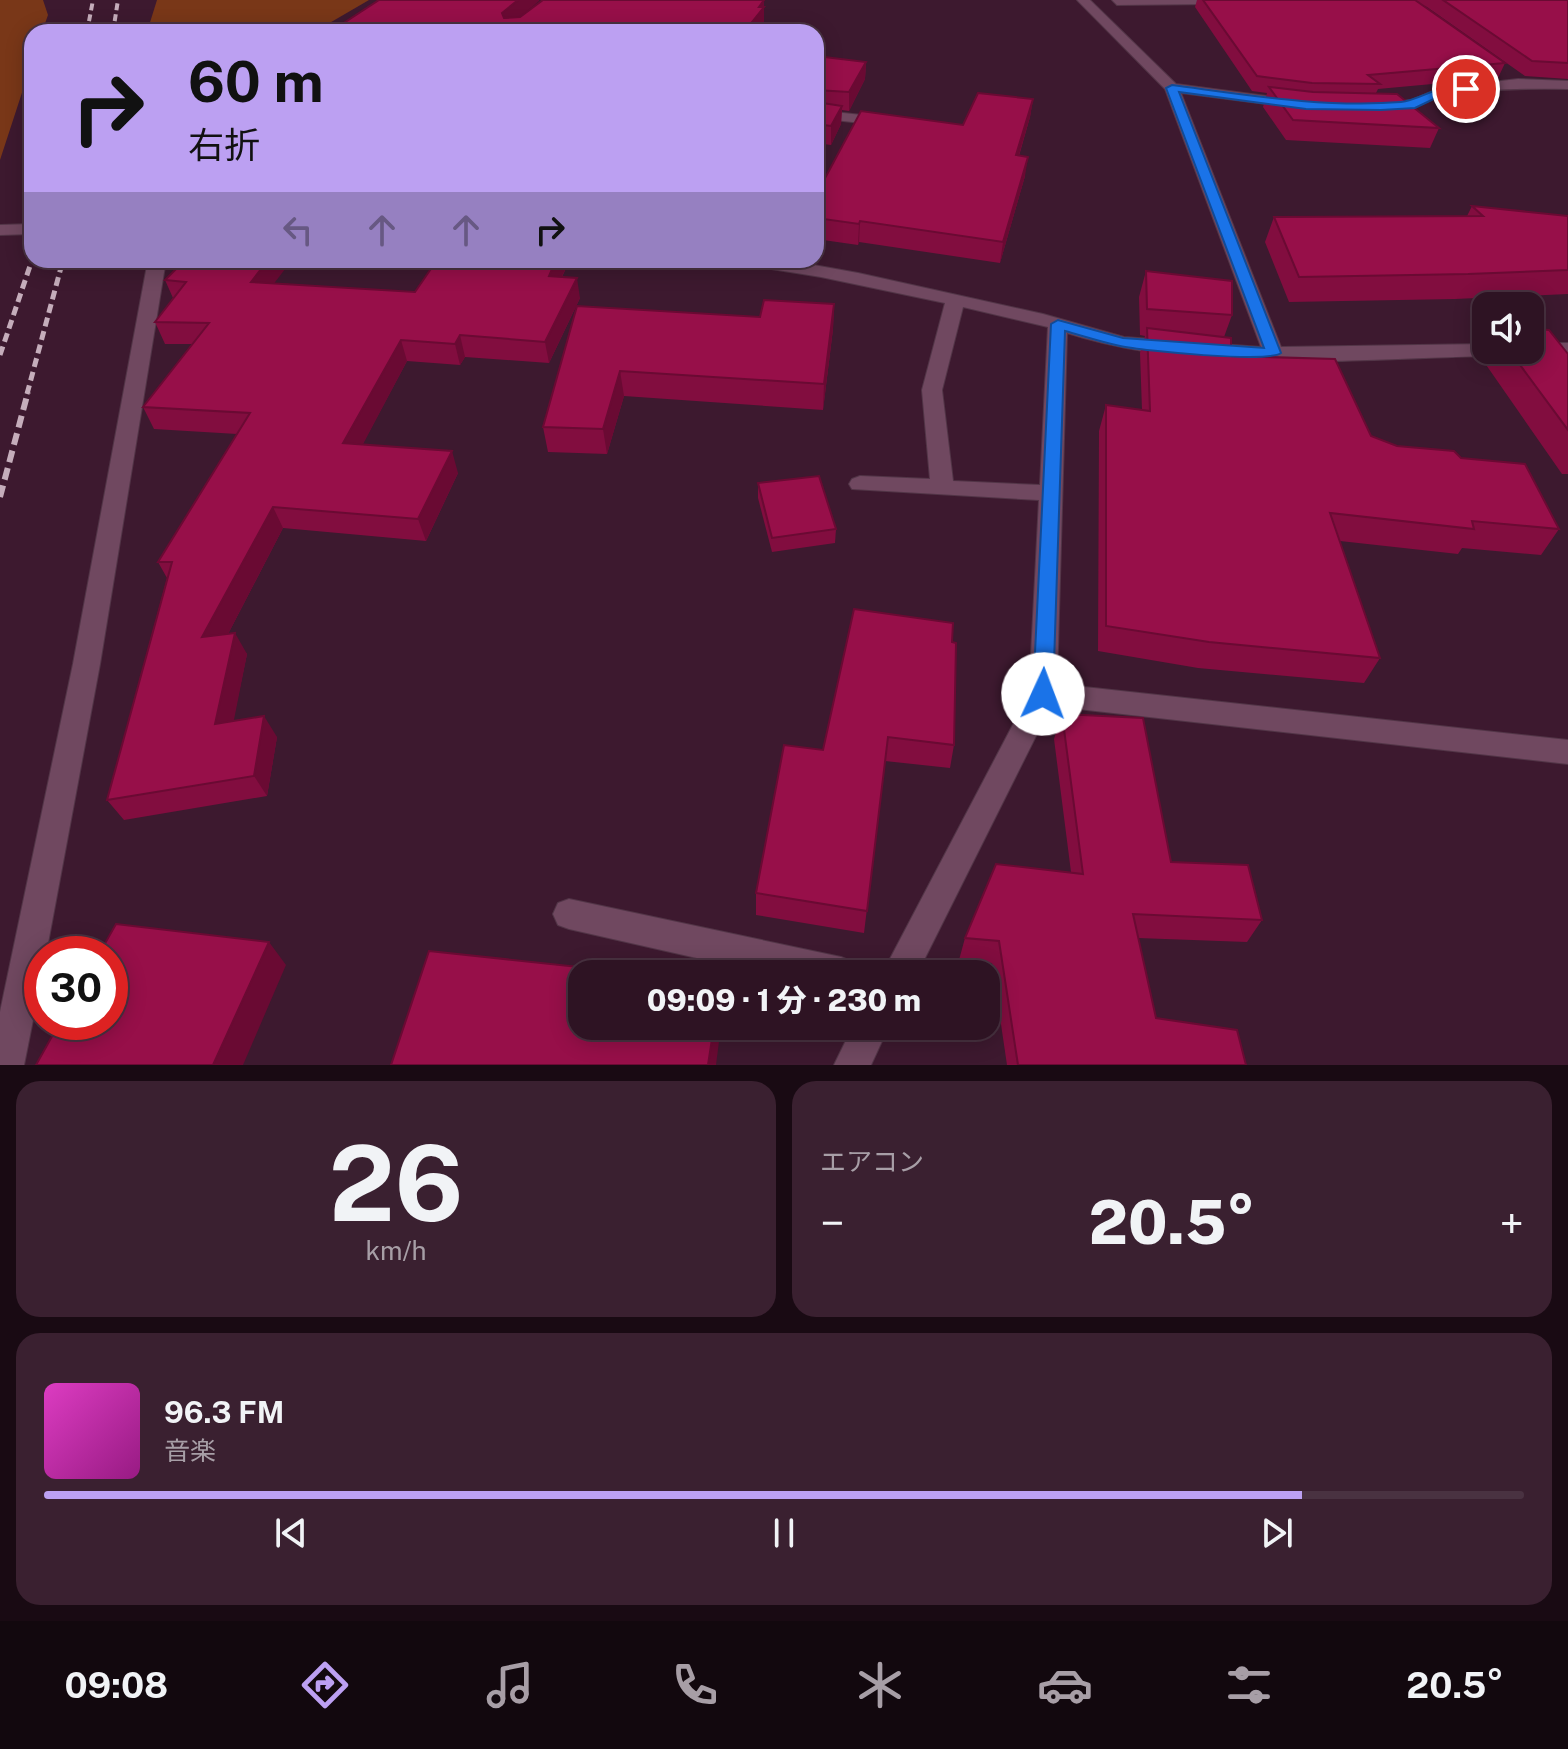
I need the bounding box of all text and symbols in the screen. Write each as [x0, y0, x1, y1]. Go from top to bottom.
text: 60 m [188, 49, 324, 115]
pin [1432, 55, 1500, 123]
icon: right [56, 56, 160, 160]
icon: arrive [1444, 67, 1488, 111]
text: 右折 [188, 124, 260, 166]
icon: left [276, 208, 320, 252]
icon: ahead [360, 208, 404, 252]
icon: ahead [444, 208, 488, 252]
icon: right [528, 208, 572, 252]
map controls [1472, 292, 1544, 364]
button: sound [1472, 292, 1544, 364]
position arrow [1001, 652, 1085, 736]
speed limit sign: 30 [24, 936, 128, 1040]
text: 09:09 · 1 分 · 230 m [647, 982, 921, 1018]
text: 26 [329, 1122, 463, 1244]
text: エアコン [820, 1146, 924, 1177]
text: 20.5° [1089, 1187, 1255, 1258]
text: − [820, 1197, 844, 1249]
text: + [1500, 1197, 1524, 1249]
text: km/h [365, 1235, 427, 1266]
text: 96.3 FM [164, 1394, 284, 1430]
text: 音楽 [164, 1435, 216, 1466]
icon: previous [269, 1511, 313, 1555]
icon: pause [762, 1511, 806, 1555]
icon: next [1255, 1511, 1299, 1555]
icon: directions [297, 1657, 353, 1713]
icon: music [482, 1657, 538, 1713]
icon: phone [667, 1657, 723, 1713]
icon: climate [852, 1657, 908, 1713]
icon: car [1037, 1657, 1093, 1713]
icon: filters [1221, 1657, 1277, 1713]
text: 09:08 [64, 1664, 168, 1706]
text: 20.5° [1406, 1664, 1503, 1706]

